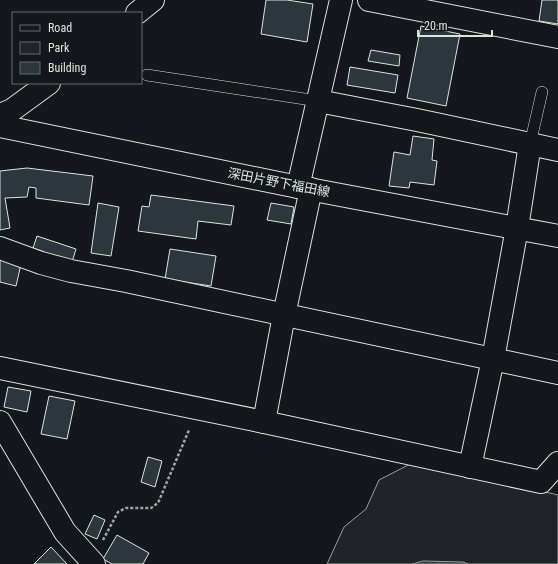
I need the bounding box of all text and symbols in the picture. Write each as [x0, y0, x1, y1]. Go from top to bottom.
legend [12, 12, 142, 84]
scale bar [418, 12, 492, 38]
text: 20 m [424, 19, 448, 33]
text: Road [48, 21, 72, 35]
text: Park [48, 41, 70, 55]
text: Building [48, 61, 86, 75]
street label: 深田片野下福田線 [226, 165, 331, 200]

